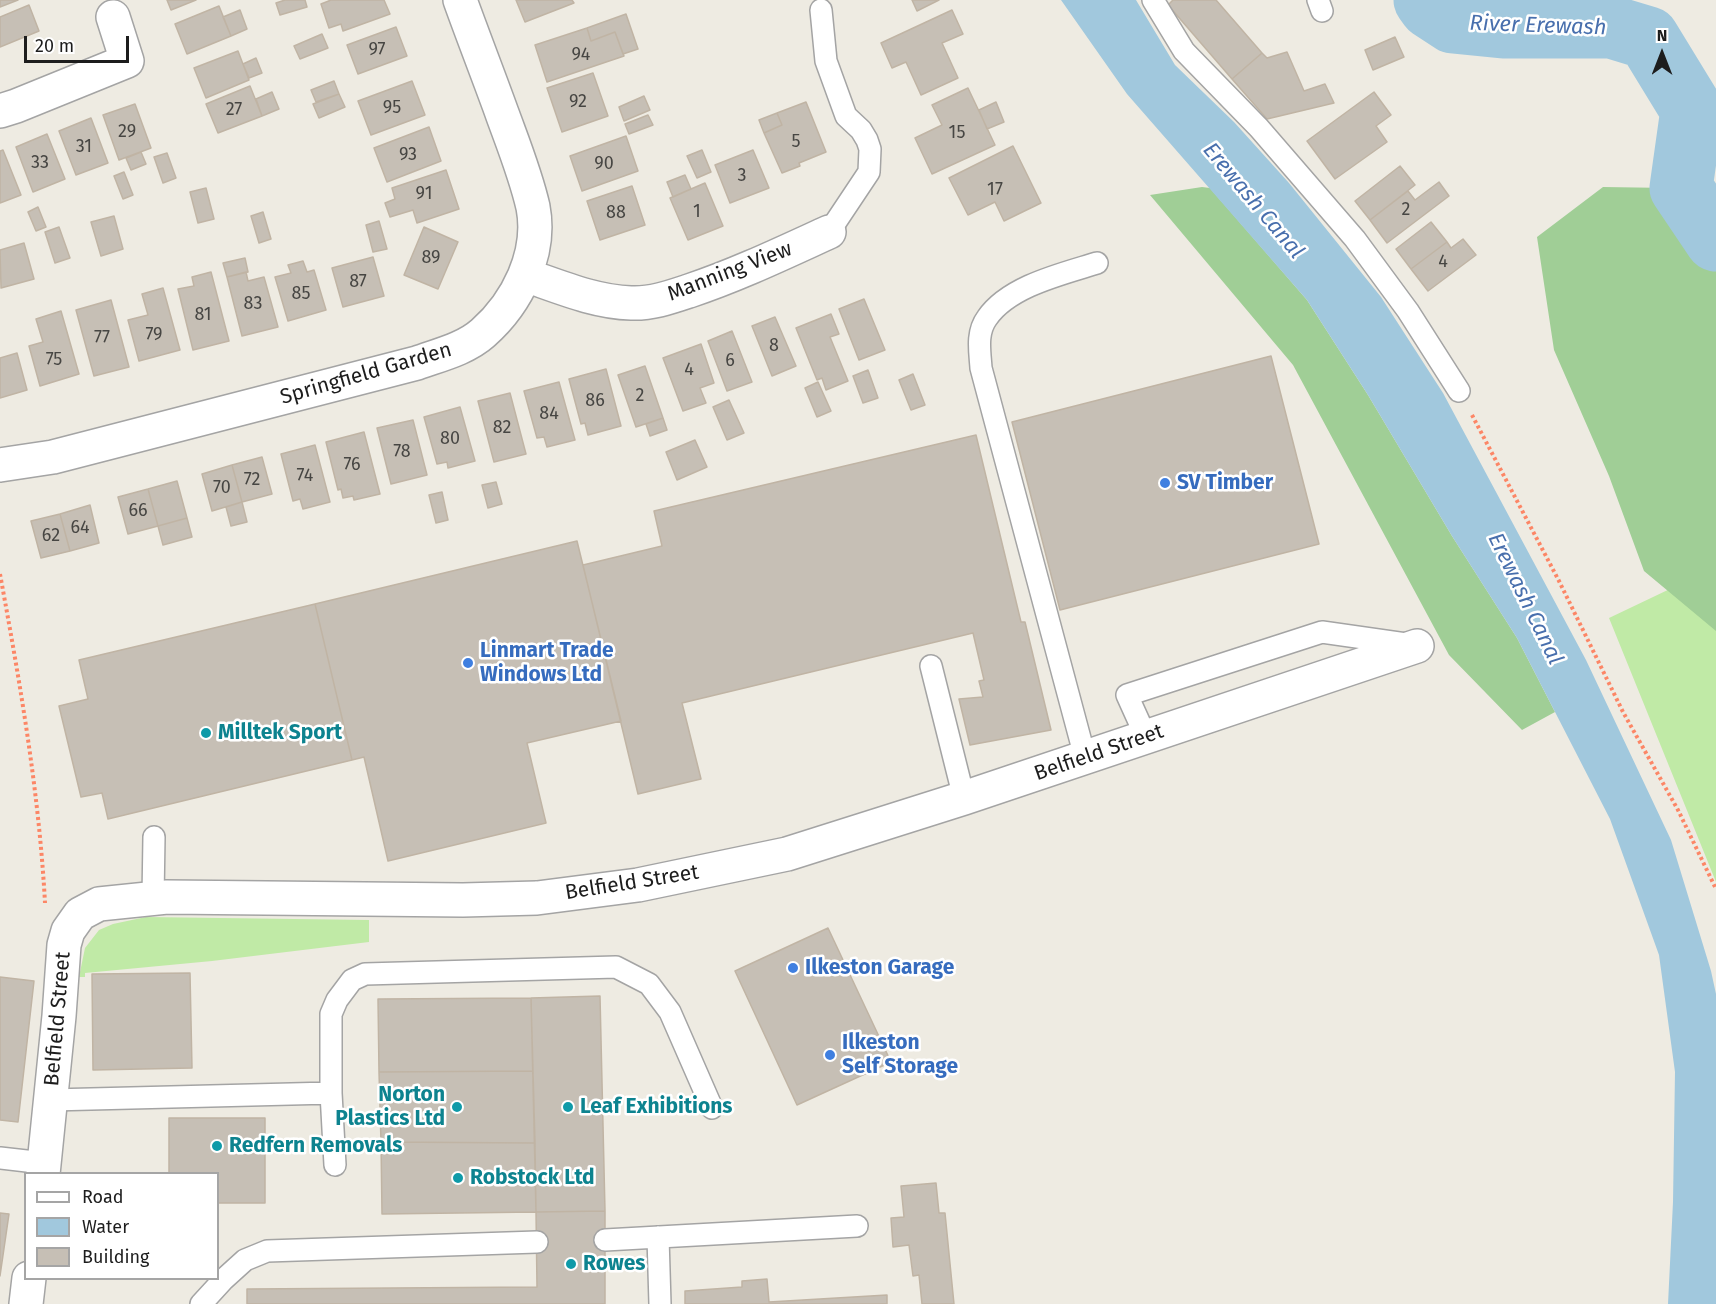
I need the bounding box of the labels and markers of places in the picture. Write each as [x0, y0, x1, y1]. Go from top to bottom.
place label: SV Timber [1177, 470, 1273, 496]
marker: SV Timber [1158, 476, 1172, 490]
place label: Linmart Trade Windows Ltd [480, 638, 614, 688]
marker: Linmart Trade Windows Ltd [461, 656, 475, 670]
place label: Milltek Sport [218, 720, 342, 746]
marker: Milltek Sport [199, 726, 213, 740]
place label: Ilkeston Garage [805, 955, 954, 981]
marker: Ilkeston Garage [786, 961, 800, 975]
place label: Ilkeston Self Storage [842, 1030, 958, 1080]
marker: Ilkeston Self Storage [823, 1048, 837, 1062]
place label: Norton Plastics Ltd [335, 1082, 445, 1132]
place label: Leaf Exhibitions [580, 1094, 732, 1120]
marker: Norton Plastics Ltd [450, 1100, 464, 1114]
marker: Leaf Exhibitions [561, 1100, 575, 1114]
place label: Redfern Removals [229, 1133, 402, 1159]
marker: Redfern Removals [210, 1139, 224, 1153]
place label: Robstock Ltd [470, 1165, 595, 1191]
marker: Robstock Ltd [451, 1171, 465, 1185]
place label: Rowes [583, 1251, 645, 1277]
marker: Rowes [564, 1257, 578, 1271]

